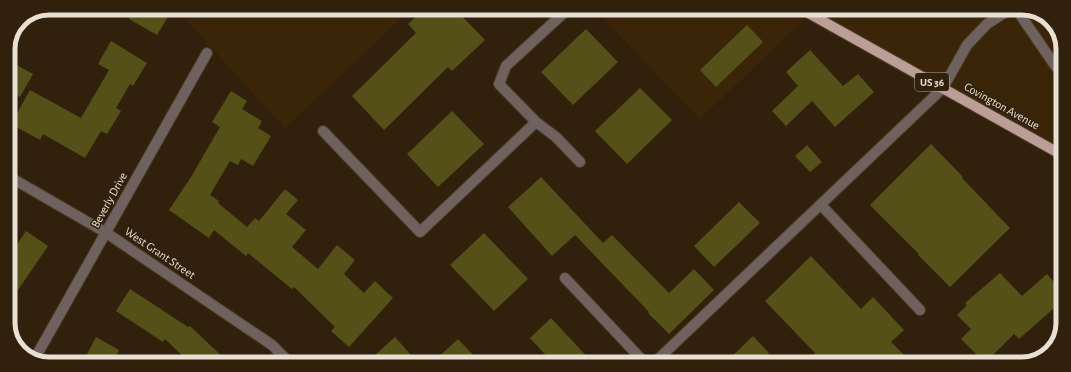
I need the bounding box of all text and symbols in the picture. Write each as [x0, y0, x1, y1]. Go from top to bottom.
road number: US 36 [915, 73, 949, 91]
street label: Covington Avenue [962, 80, 1042, 132]
street label: Beverly Drive [89, 170, 130, 230]
street label: West Grant Street [123, 225, 198, 281]

